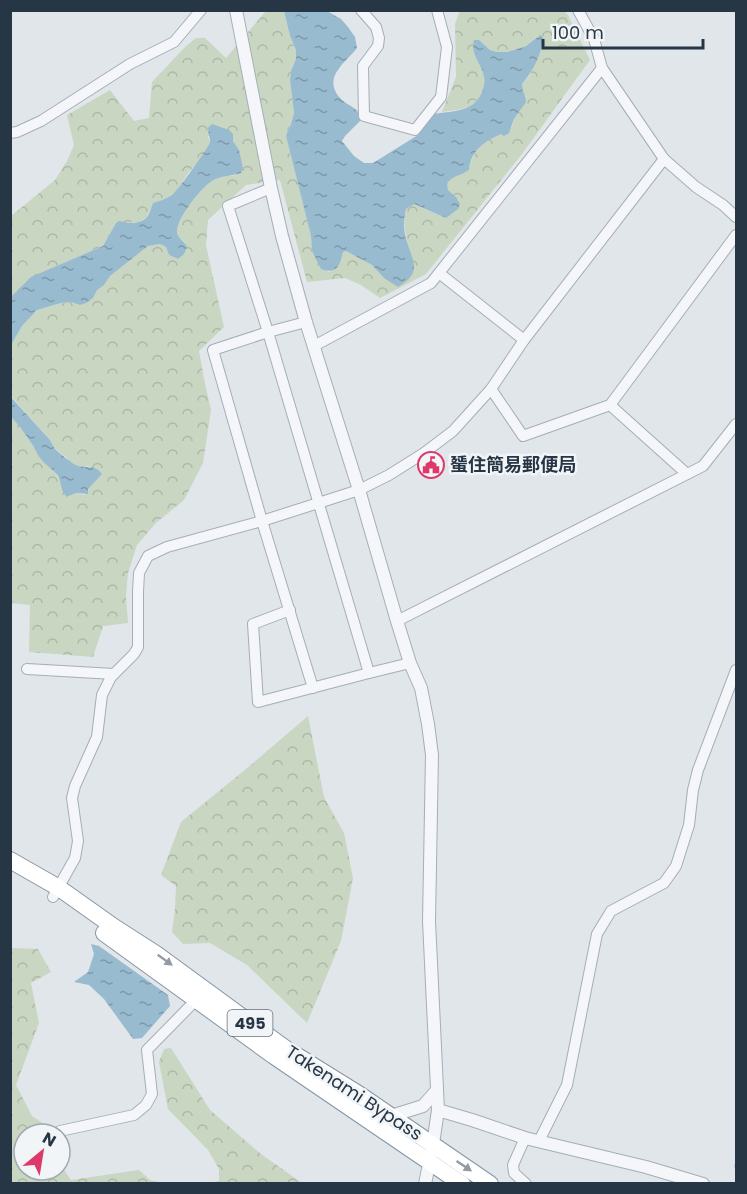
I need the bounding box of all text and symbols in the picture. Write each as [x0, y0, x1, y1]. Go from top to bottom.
scale bar [543, 12, 704, 50]
text: 100 m [552, 20, 604, 45]
public building icon: 蜑住簡易郵便局 [416, 450, 446, 480]
place label: 蜑住簡易郵便局 [450, 452, 576, 477]
one-way arrow [157, 954, 173, 967]
road number: 495 [228, 1010, 272, 1036]
street label: Takenami Bypass [281, 1039, 427, 1146]
north arrow [12, 1122, 72, 1182]
text: N [38, 1126, 60, 1152]
one-way arrow [456, 1160, 473, 1171]

